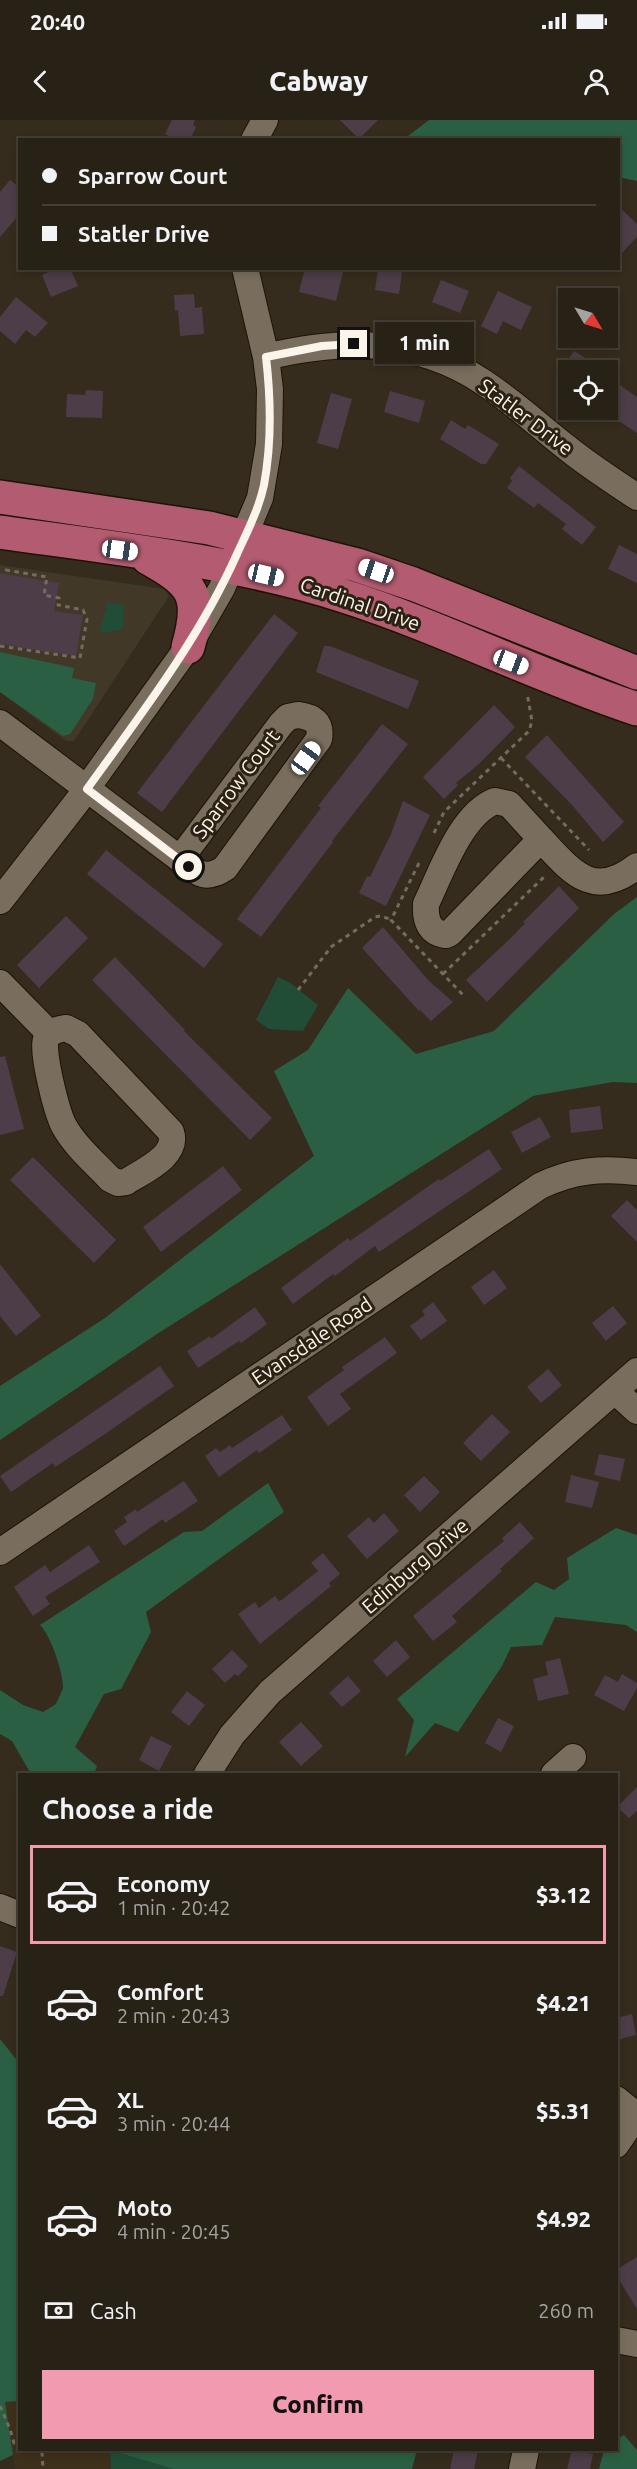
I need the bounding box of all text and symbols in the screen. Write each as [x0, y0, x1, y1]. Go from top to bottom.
text: 20:40 [30, 9, 85, 34]
icon: back [24, 65, 57, 98]
icon: person [580, 65, 613, 98]
text: Cabway [269, 66, 368, 96]
text: Sparrow Court [78, 163, 228, 188]
text: Statler Drive [78, 221, 210, 246]
north arrow [558, 288, 618, 348]
map controls [558, 288, 618, 420]
callout: 1 min [375, 323, 474, 365]
route end [340, 330, 367, 357]
text: 1 min [399, 331, 450, 354]
button: locate [558, 360, 618, 420]
street label: Statler Drive [475, 374, 578, 460]
car [101, 539, 139, 561]
car [356, 557, 396, 585]
car [246, 562, 286, 588]
street label: Cardinal Drive [297, 572, 423, 635]
car [491, 647, 531, 677]
street label: Sparrow Court [187, 725, 284, 843]
car [288, 738, 324, 778]
route start [175, 853, 202, 880]
street label: Evansdale Road [247, 1292, 376, 1389]
street label: Edinburg Drive [357, 1513, 472, 1618]
text: Choose a ride [42, 1794, 214, 1824]
icon: car [45, 1868, 99, 1922]
text: Economy [117, 1871, 210, 1896]
text: $3.12 [536, 1882, 591, 1907]
text: 1 min · 20:42 [117, 1896, 231, 1919]
icon: car [45, 1976, 99, 2030]
text: Comfort [117, 1979, 204, 2004]
text: $4.21 [536, 1990, 591, 2015]
text: 2 min · 20:43 [117, 2004, 231, 2027]
icon: car [45, 2084, 99, 2138]
text: XL [117, 2087, 144, 2112]
text: $5.31 [536, 2098, 591, 2123]
text: 3 min · 20:44 [117, 2112, 231, 2135]
icon: car [45, 2192, 99, 2246]
text: Moto [117, 2195, 172, 2220]
text: $4.92 [536, 2206, 591, 2231]
text: 4 min · 20:45 [117, 2220, 231, 2243]
icon: cash [42, 2294, 75, 2327]
text: Cash [90, 2298, 137, 2323]
text: 260 m [538, 2299, 594, 2322]
button: Confirm [42, 2370, 594, 2439]

